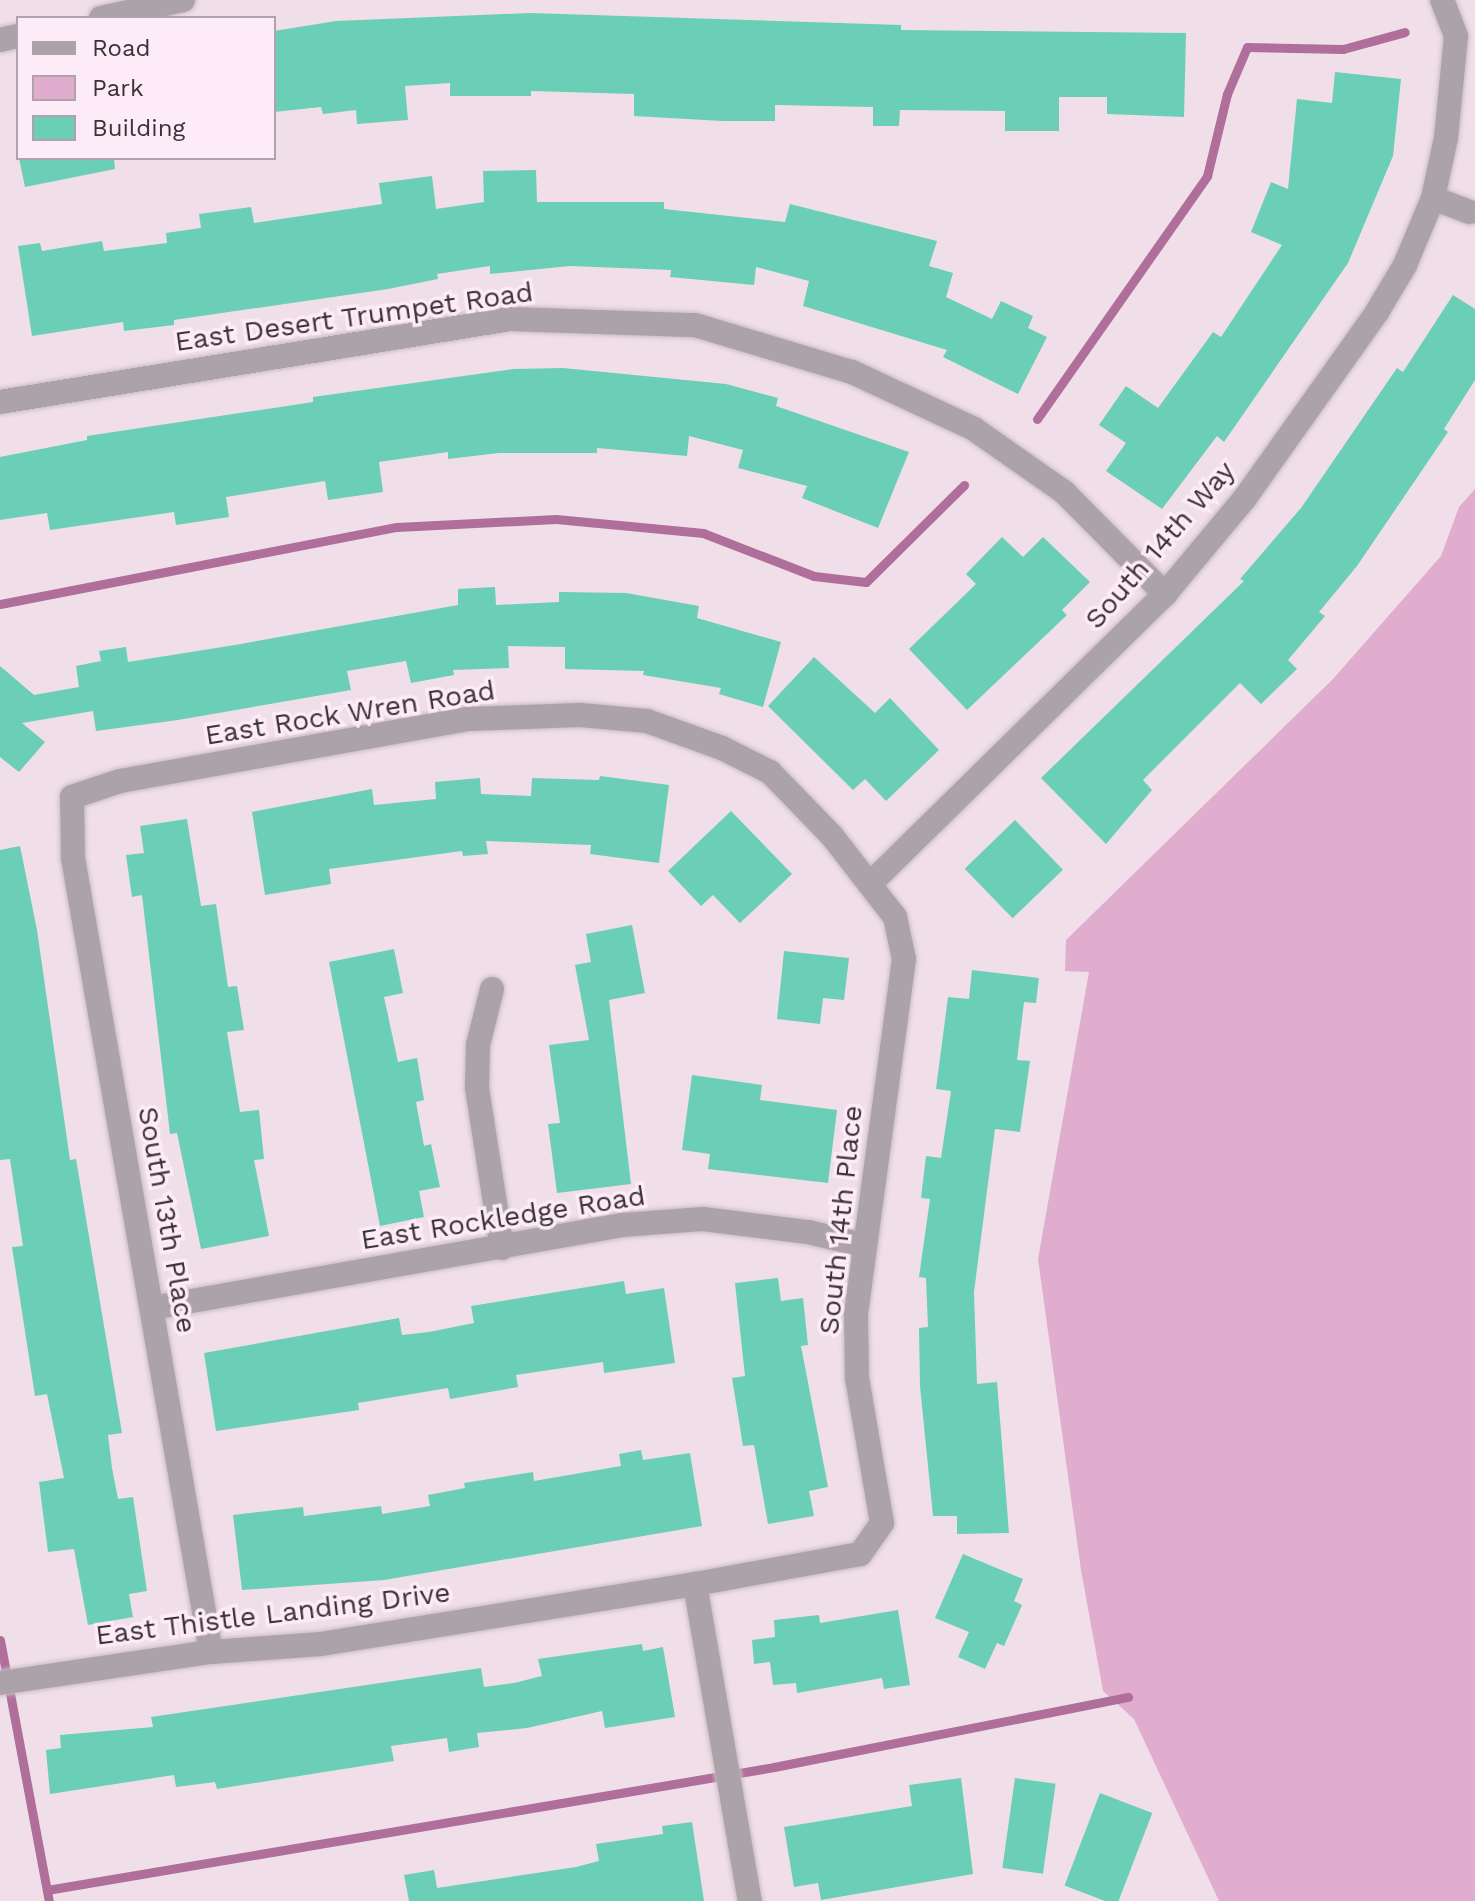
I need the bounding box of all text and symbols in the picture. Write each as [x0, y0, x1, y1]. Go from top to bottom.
legend [16, 16, 276, 160]
text: Road [92, 34, 151, 62]
text: Park [92, 74, 144, 102]
text: Building [92, 114, 185, 142]
street label: East Desert Trumpet Road [172, 275, 536, 359]
street label: South 14th Way [1078, 454, 1242, 636]
street label: East Rock Wren Road [202, 673, 498, 753]
street label: South 13th Place [131, 1104, 203, 1336]
street label: South 14th Place [812, 1104, 870, 1336]
street label: East Rockledge Road [358, 1179, 648, 1257]
street label: East Thistle Landing Drive [93, 1576, 453, 1652]

